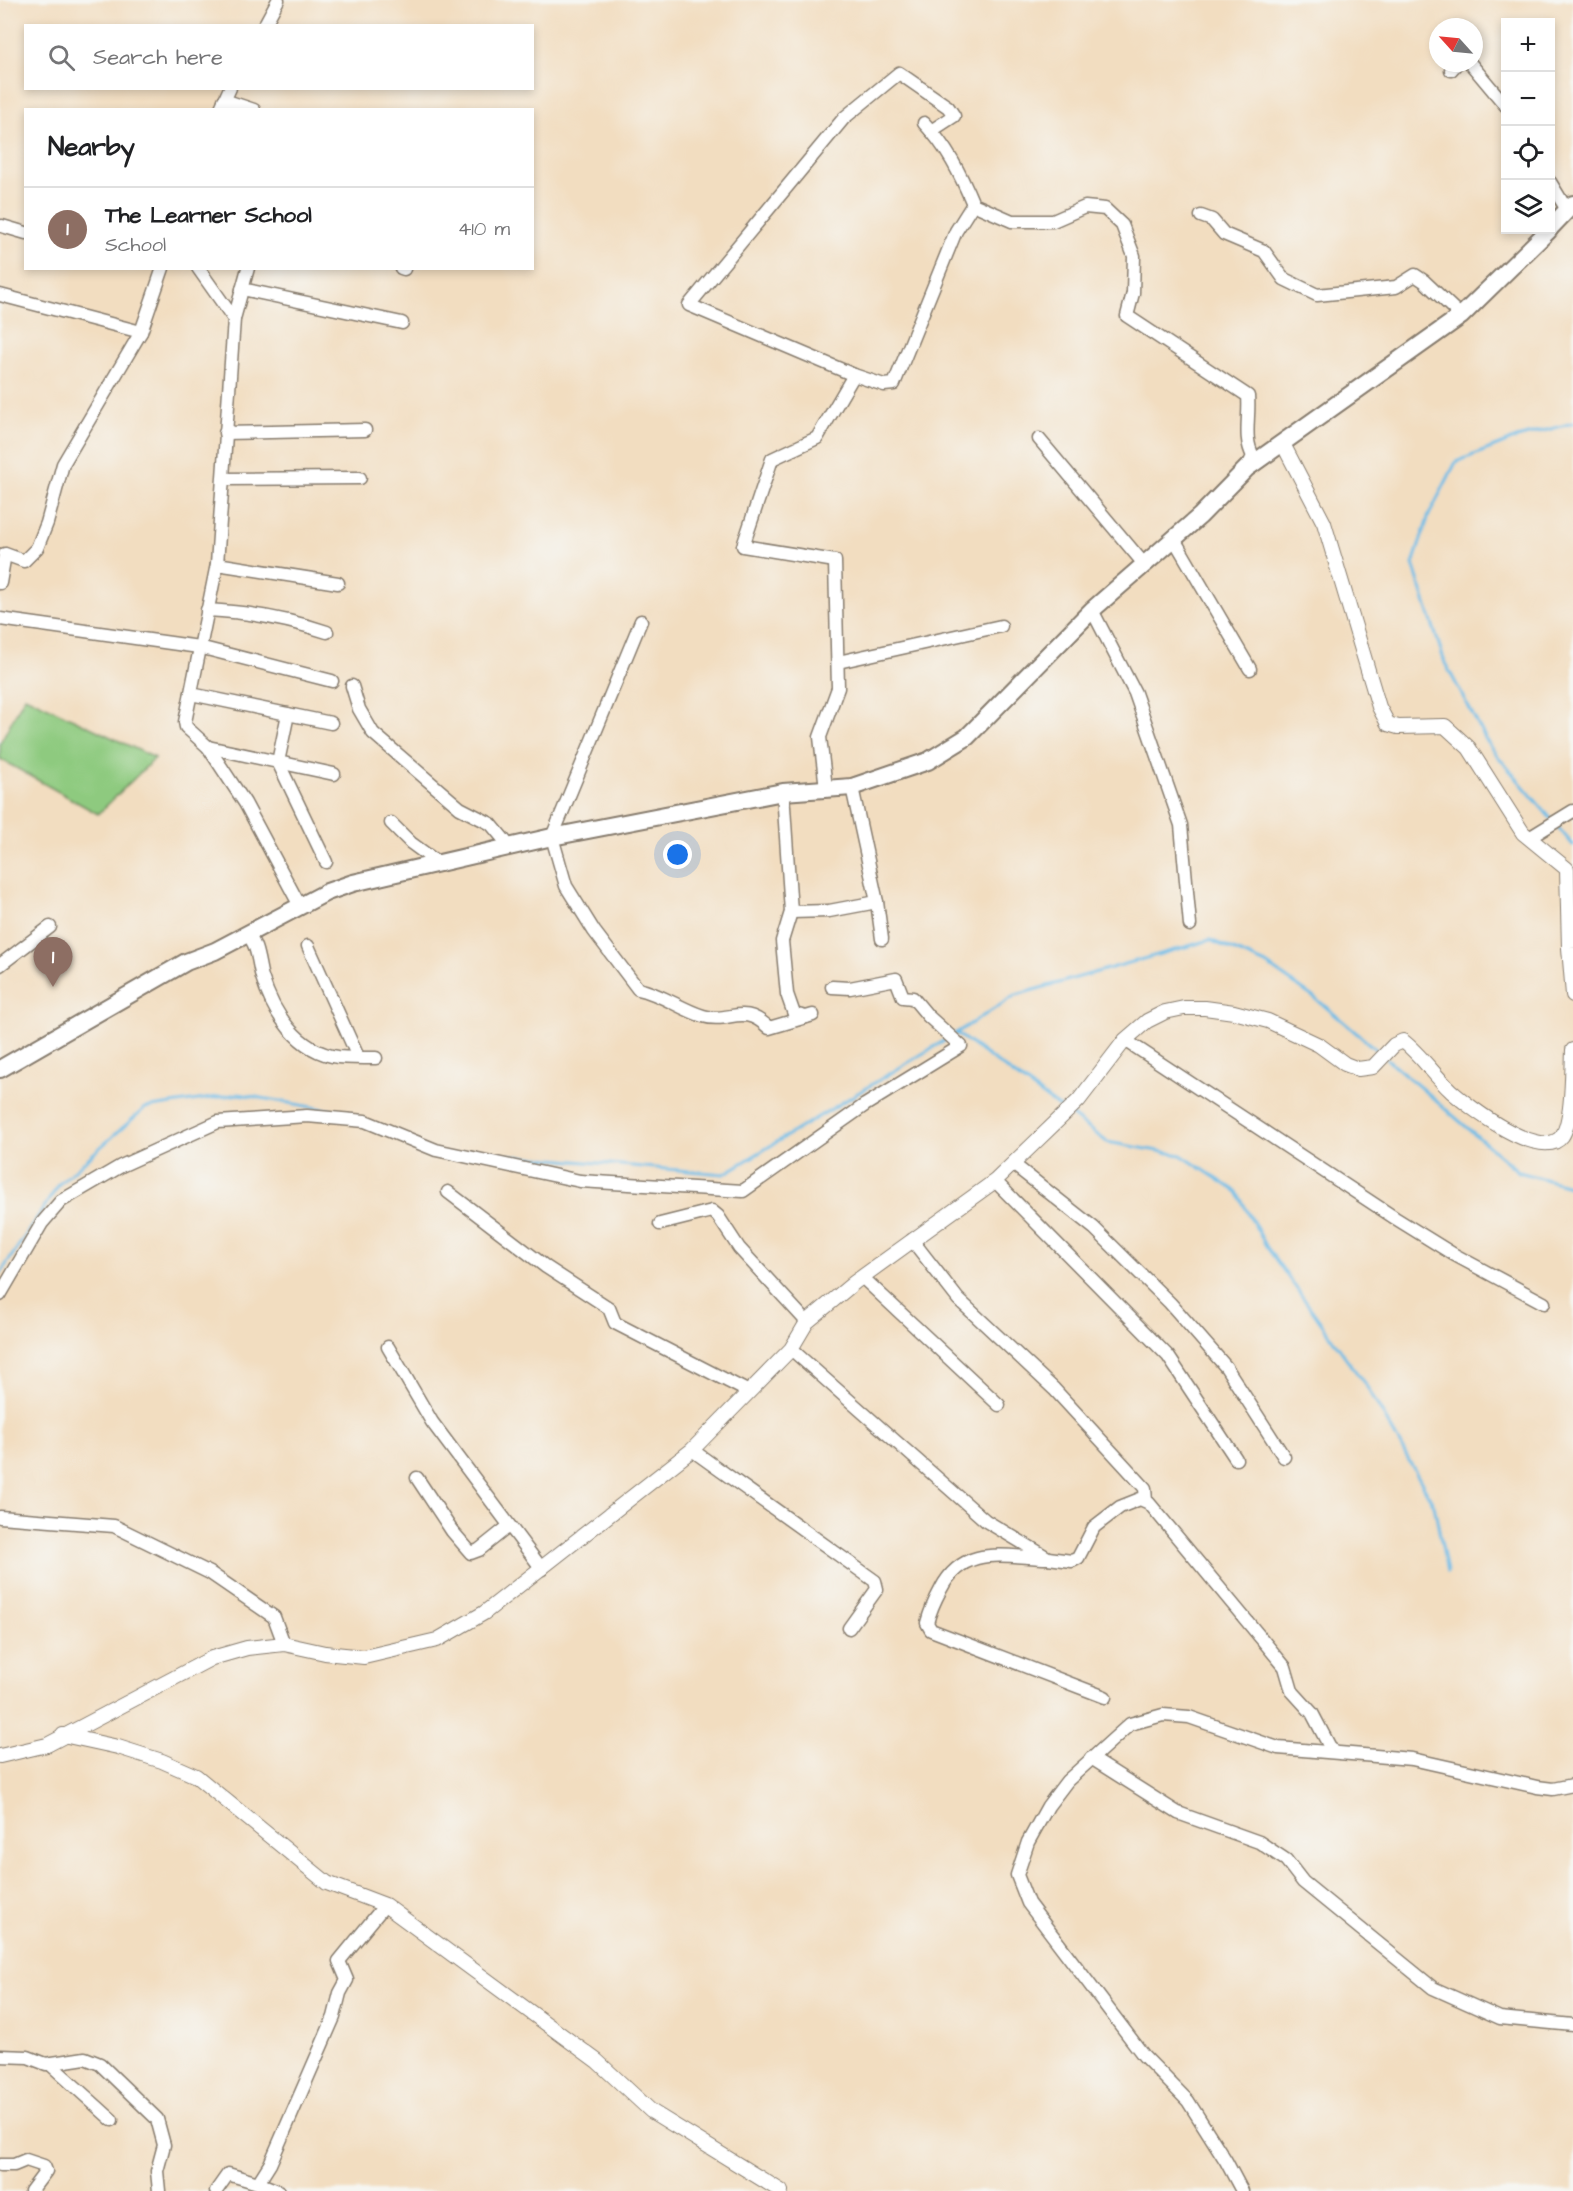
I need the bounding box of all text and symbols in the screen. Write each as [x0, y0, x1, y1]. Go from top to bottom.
north arrow [1429, 18, 1483, 72]
map controls [1501, 18, 1555, 234]
button: + [1501, 18, 1555, 72]
search box [24, 24, 534, 90]
icon: search [45, 41, 78, 74]
text: Search here [93, 42, 223, 73]
button: − [1501, 72, 1555, 126]
button: locate [1501, 126, 1555, 180]
text: Nearby [48, 129, 135, 165]
button: layers [1501, 180, 1555, 234]
text: The Learner School [105, 200, 312, 231]
text: 1 [66, 215, 69, 243]
text: 410 m [458, 215, 510, 243]
text: School [105, 231, 166, 259]
your location [663, 840, 692, 869]
pin: 1 [34, 938, 72, 987]

